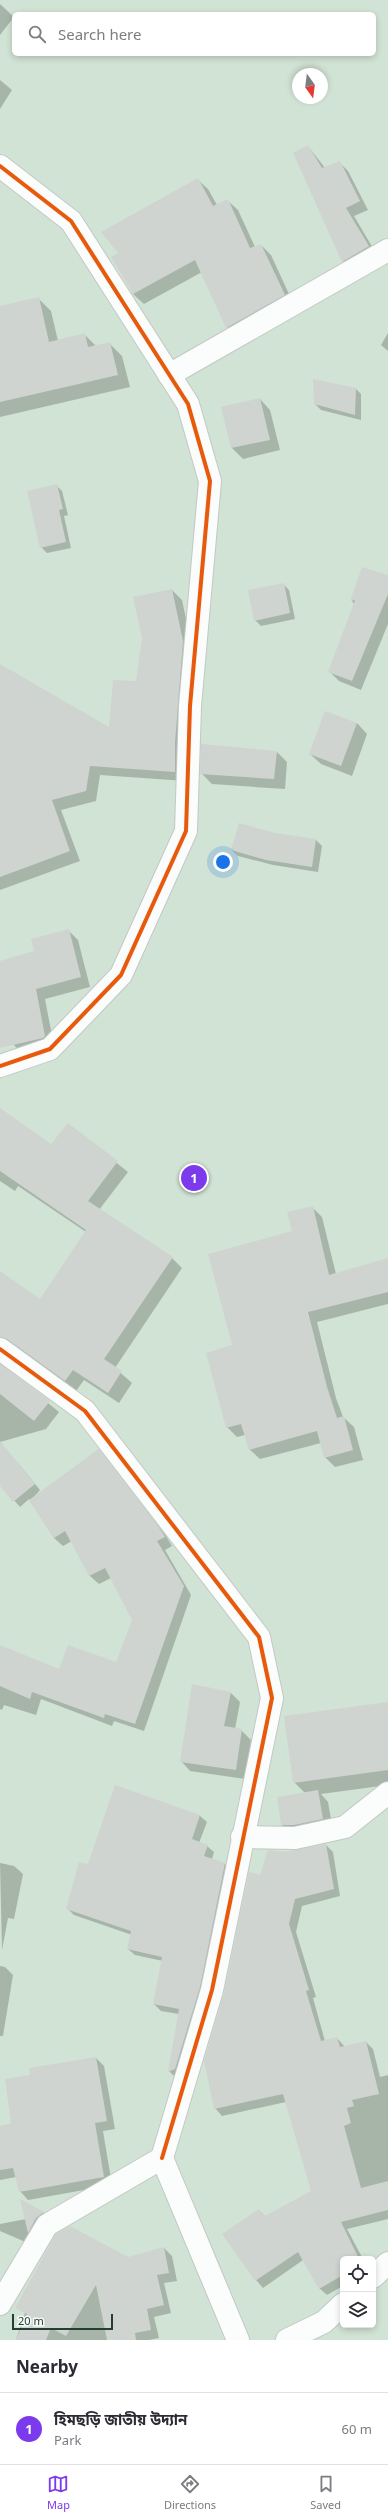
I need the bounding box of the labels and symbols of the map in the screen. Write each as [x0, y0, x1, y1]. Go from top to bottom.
north arrow [292, 68, 328, 104]
your location [213, 852, 233, 872]
pin: 1 [181, 1163, 207, 1193]
scale bar [12, 2312, 113, 2331]

